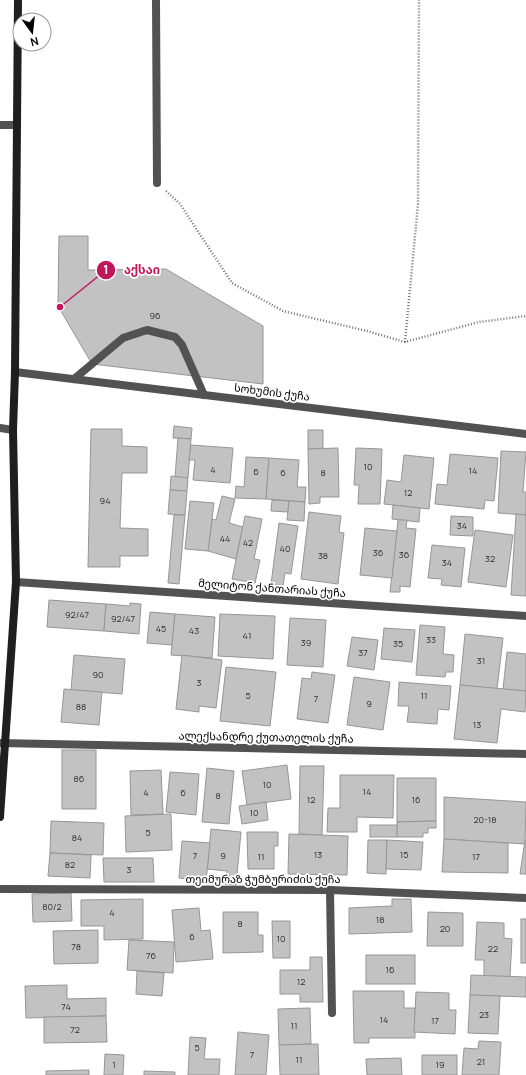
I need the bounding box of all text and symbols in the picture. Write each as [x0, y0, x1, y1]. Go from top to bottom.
north arrow [12, 12, 52, 52]
text: N [29, 34, 40, 50]
callout: აქსაი [96, 258, 168, 282]
text: 1 [103, 261, 109, 278]
text: აქსაი [124, 261, 160, 278]
house number: 96 [149, 309, 161, 322]
street label: სოხუმის ქუჩა [233, 379, 311, 404]
house number: 10 [364, 460, 373, 473]
house number: 4 [210, 463, 216, 476]
house number: 14 [469, 464, 477, 477]
house number: 6 [253, 465, 259, 478]
house number: 6 [280, 466, 286, 479]
house number: 8 [320, 466, 326, 479]
house number: 12 [404, 486, 412, 499]
house number: 94 [100, 494, 110, 507]
house number: 34 [457, 519, 467, 532]
house number: 44 [220, 532, 230, 545]
house number: 42 [243, 536, 253, 549]
house number: 40 [280, 542, 290, 555]
house number: 36 [373, 546, 384, 559]
house number: 36 [399, 548, 410, 561]
house number: 38 [318, 549, 328, 562]
house number: 32 [485, 552, 495, 565]
house number: 34 [442, 556, 452, 569]
street label: მელიტონ ქანთარიას ქუჩა [198, 575, 346, 600]
house number: 92/47 [65, 608, 89, 621]
house number: 92/47 [111, 612, 135, 625]
house number: 45 [156, 622, 166, 635]
house number: 43 [189, 624, 199, 637]
house number: 41 [243, 629, 251, 642]
house number: 33 [426, 633, 436, 646]
house number: 39 [301, 636, 311, 649]
house number: 35 [393, 637, 403, 650]
house number: 37 [358, 646, 368, 659]
house number: 31 [477, 654, 485, 667]
house number: 90 [92, 668, 104, 681]
house number: 3 [197, 676, 202, 689]
house number: 5 [245, 689, 251, 702]
house number: 11 [420, 689, 428, 702]
house number: 7 [314, 692, 319, 705]
house number: 9 [366, 697, 372, 710]
house number: 88 [76, 700, 86, 713]
house number: 13 [473, 718, 481, 731]
street label: ალექსანდრე ქუთათელის ქუჩა [178, 727, 354, 746]
house number: 86 [74, 772, 85, 785]
house number: 10 [263, 778, 272, 791]
house number: 14 [363, 785, 371, 798]
house number: 4 [143, 786, 149, 799]
house number: 6 [180, 786, 186, 799]
house number: 8 [215, 789, 221, 802]
house number: 12 [307, 793, 315, 806]
house number: 16 [411, 793, 421, 806]
house number: 10 [250, 806, 259, 819]
house number: 20-18 [473, 813, 497, 826]
house number: 5 [145, 826, 151, 839]
house number: 84 [72, 831, 82, 844]
house number: 13 [314, 848, 322, 861]
house number: 15 [400, 848, 408, 861]
house number: 7 [193, 849, 198, 862]
house number: 9 [220, 849, 226, 862]
house number: 11 [257, 850, 265, 863]
house number: 17 [472, 850, 480, 863]
house number: 82 [65, 858, 75, 871]
house number: 3 [127, 863, 132, 876]
street label: თეიმურაზ ჭუმბურიძის ქუჩა [186, 871, 340, 886]
house number: 80/2 [42, 900, 62, 913]
house number: 4 [109, 906, 115, 919]
house number: 18 [376, 913, 384, 926]
house number: 8 [237, 917, 243, 930]
house number: 20 [440, 922, 450, 935]
house number: 6 [189, 930, 195, 943]
house number: 10 [277, 932, 286, 945]
house number: 78 [71, 940, 81, 953]
house number: 22 [488, 942, 498, 955]
house number: 76 [146, 949, 156, 962]
house number: 16 [385, 963, 395, 976]
house number: 12 [297, 975, 305, 988]
house number: 74 [61, 1000, 71, 1013]
house number: 23 [479, 1008, 489, 1021]
house number: 14 [380, 1013, 388, 1026]
house number: 17 [431, 1014, 439, 1027]
house number: 11 [290, 1019, 298, 1032]
house number: 72 [70, 1023, 80, 1036]
house number: 5 [194, 1041, 200, 1054]
house number: 7 [250, 1048, 255, 1061]
house number: 11 [295, 1053, 303, 1066]
house number: 21 [477, 1055, 485, 1068]
house number: 1 [112, 1058, 116, 1071]
house number: 19 [435, 1058, 445, 1071]

